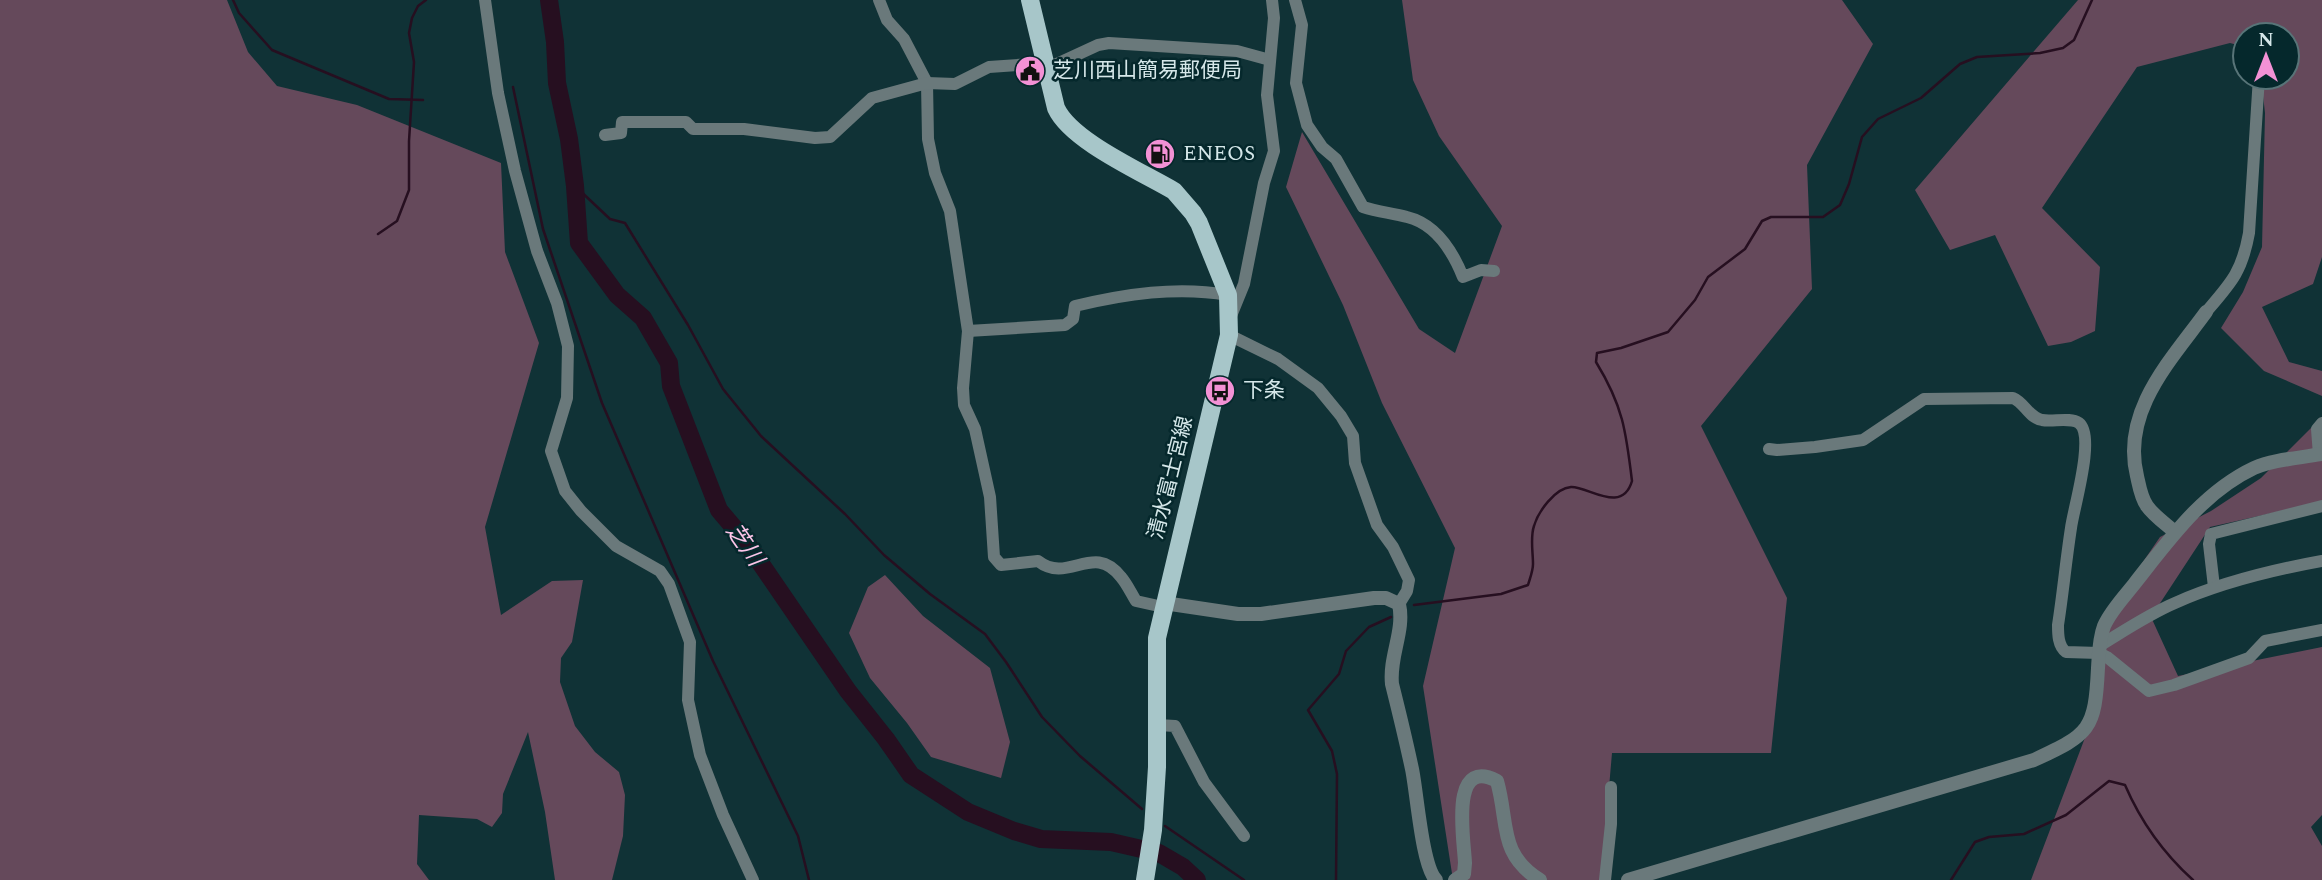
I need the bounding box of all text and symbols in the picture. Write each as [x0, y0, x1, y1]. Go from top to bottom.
north arrow [2231, 21, 2301, 91]
text: N [2258, 26, 2274, 55]
public building icon: 芝川西山簡易郵便局 [1013, 54, 1047, 88]
place label: 芝川西山簡易郵便局 [1053, 55, 1242, 87]
fuel station icon: ENEOS [1143, 137, 1177, 171]
place label: ENEOS [1183, 138, 1255, 170]
bus stop icon: 下条 [1203, 374, 1237, 408]
place label: 下条 [1243, 375, 1285, 407]
street label: 清水富士宮線 [1140, 413, 1202, 543]
water label: 芝川 [716, 516, 773, 576]

